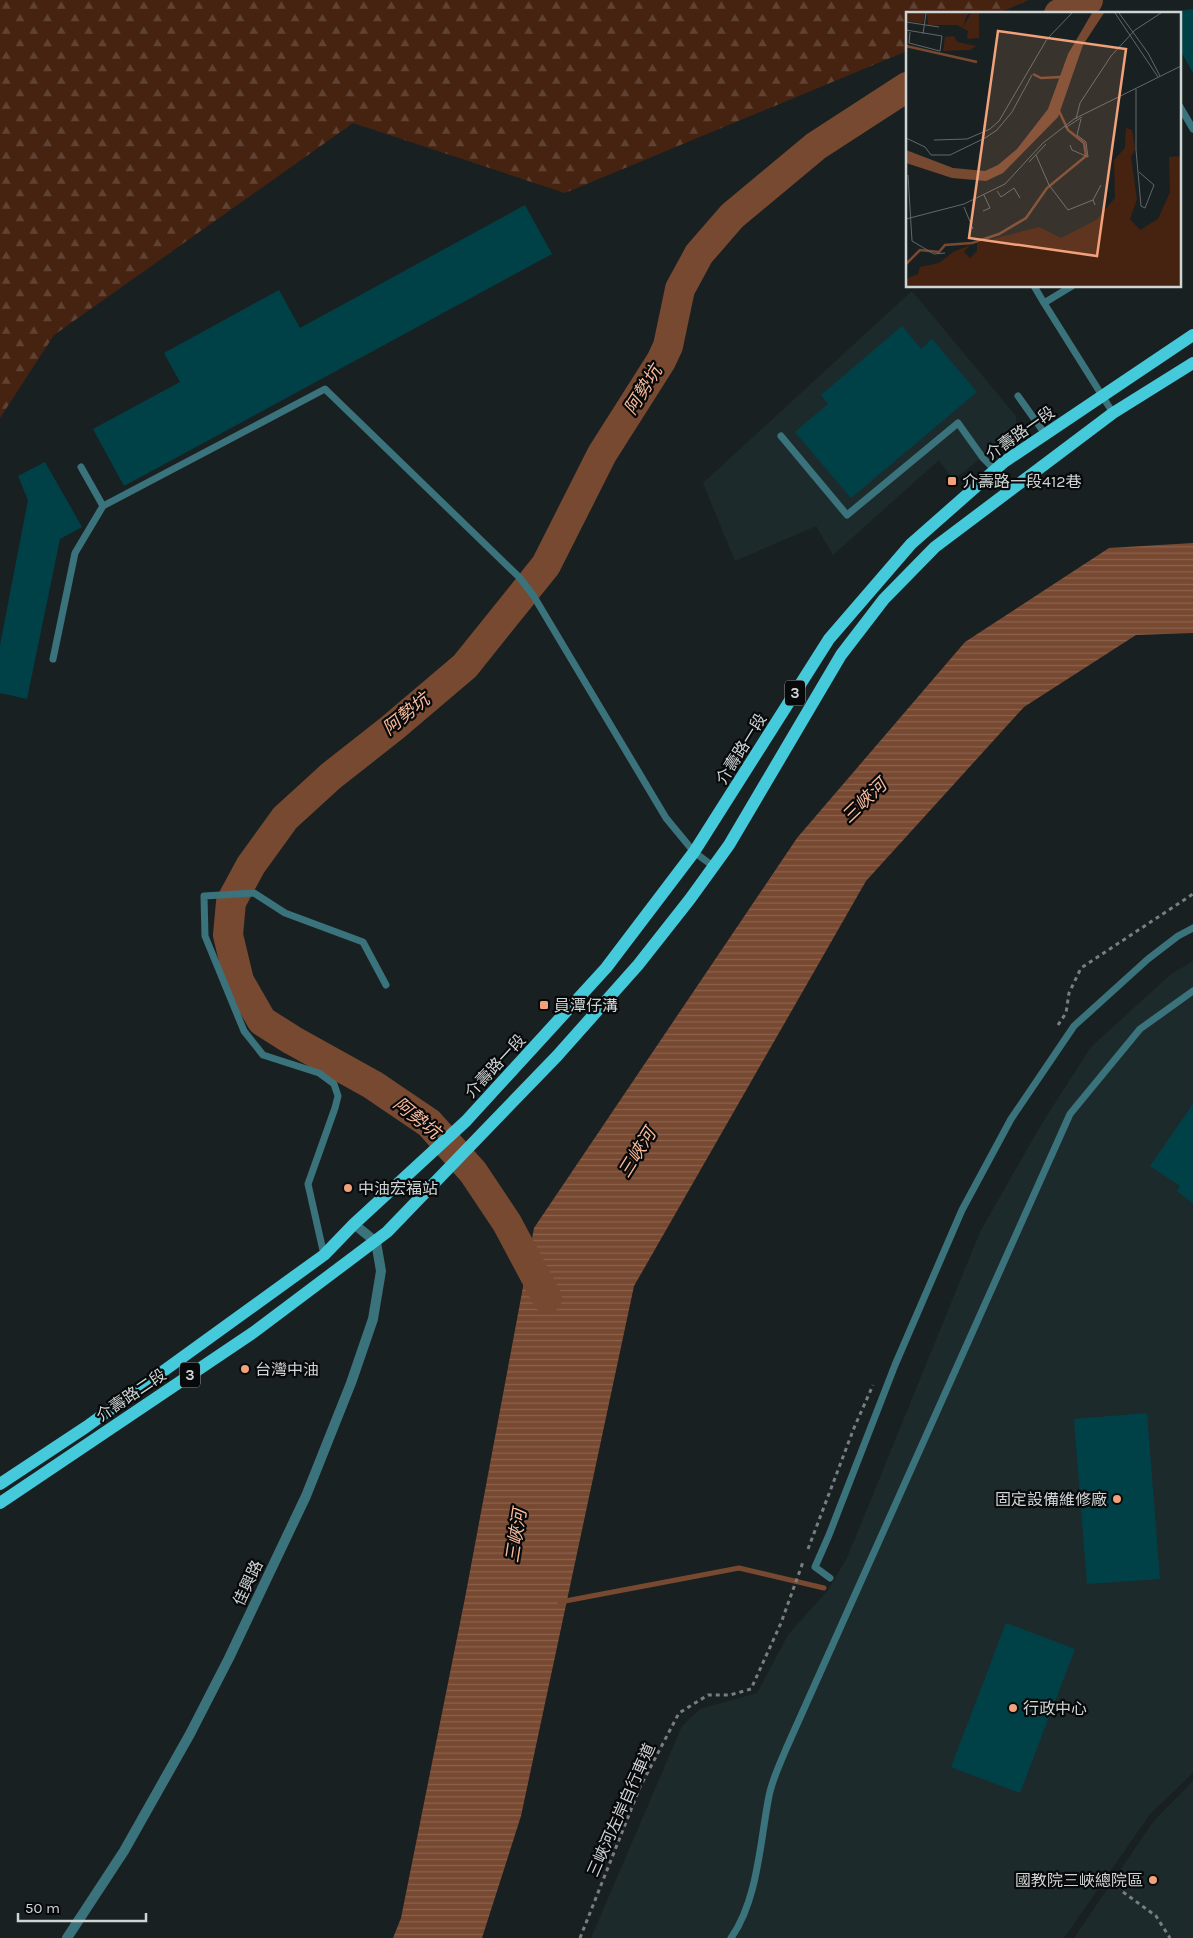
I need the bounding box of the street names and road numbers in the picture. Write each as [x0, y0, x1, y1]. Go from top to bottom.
street label: 介壽路一段 [982, 402, 1058, 464]
road number: 3 [785, 680, 805, 706]
street label: 介壽路一段 [712, 710, 770, 788]
street label: 介壽路一段 [461, 1030, 529, 1102]
road number: 3 [180, 1362, 200, 1388]
street label: 介壽路二段 [93, 1365, 169, 1425]
street label: 佳興路 [229, 1557, 267, 1609]
street label: 三峽河左岸自行車道 [583, 1740, 659, 1880]

